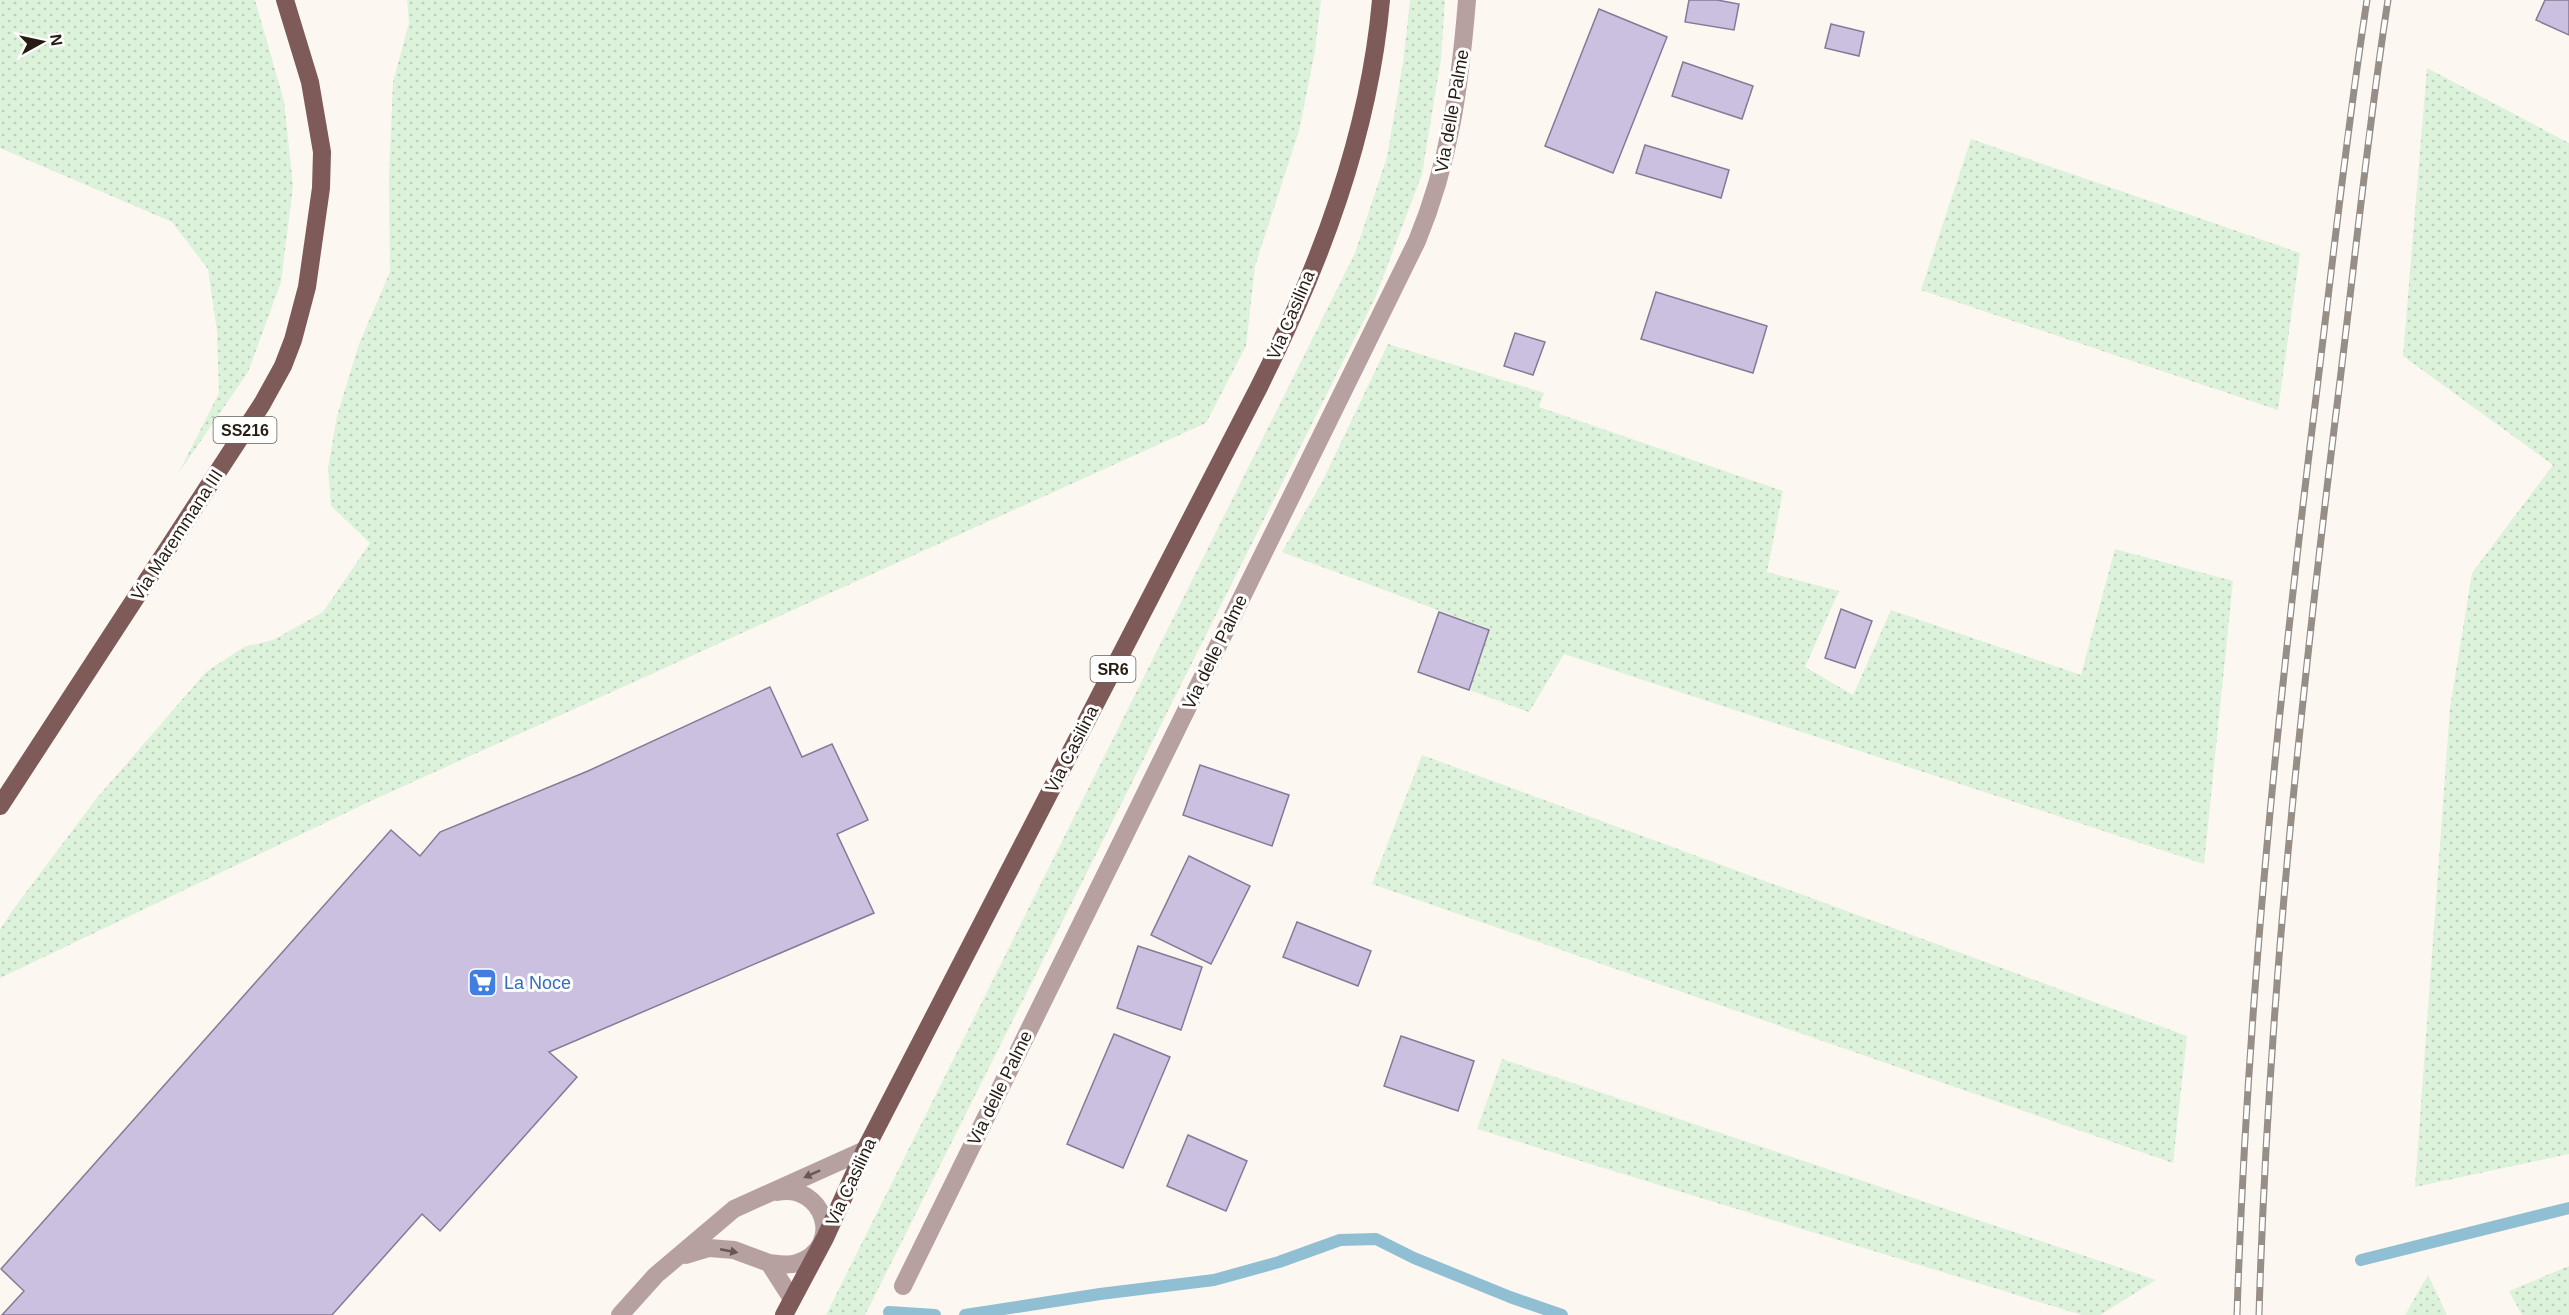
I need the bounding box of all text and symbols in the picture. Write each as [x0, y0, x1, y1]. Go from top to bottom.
north arrow [12, 12, 72, 72]
text: N [47, 33, 66, 47]
street label: Via delle Palme [1431, 48, 1473, 174]
street label: Via Casilina [1263, 267, 1319, 363]
road number: SS216 [214, 417, 276, 443]
street label: Via Maremmana III [127, 466, 227, 604]
street label: Via delle Palme [1179, 592, 1251, 712]
road number: SR6 [1090, 656, 1136, 682]
street label: Via Casilina [1042, 701, 1103, 796]
supermarket icon: La Noce [467, 967, 499, 999]
place label: La Noce [504, 973, 571, 993]
street label: Via delle Palme [964, 1028, 1036, 1148]
street label: Via Casilina [822, 1134, 880, 1229]
one-way arrow [803, 1170, 821, 1180]
one-way arrow [720, 1247, 739, 1256]

